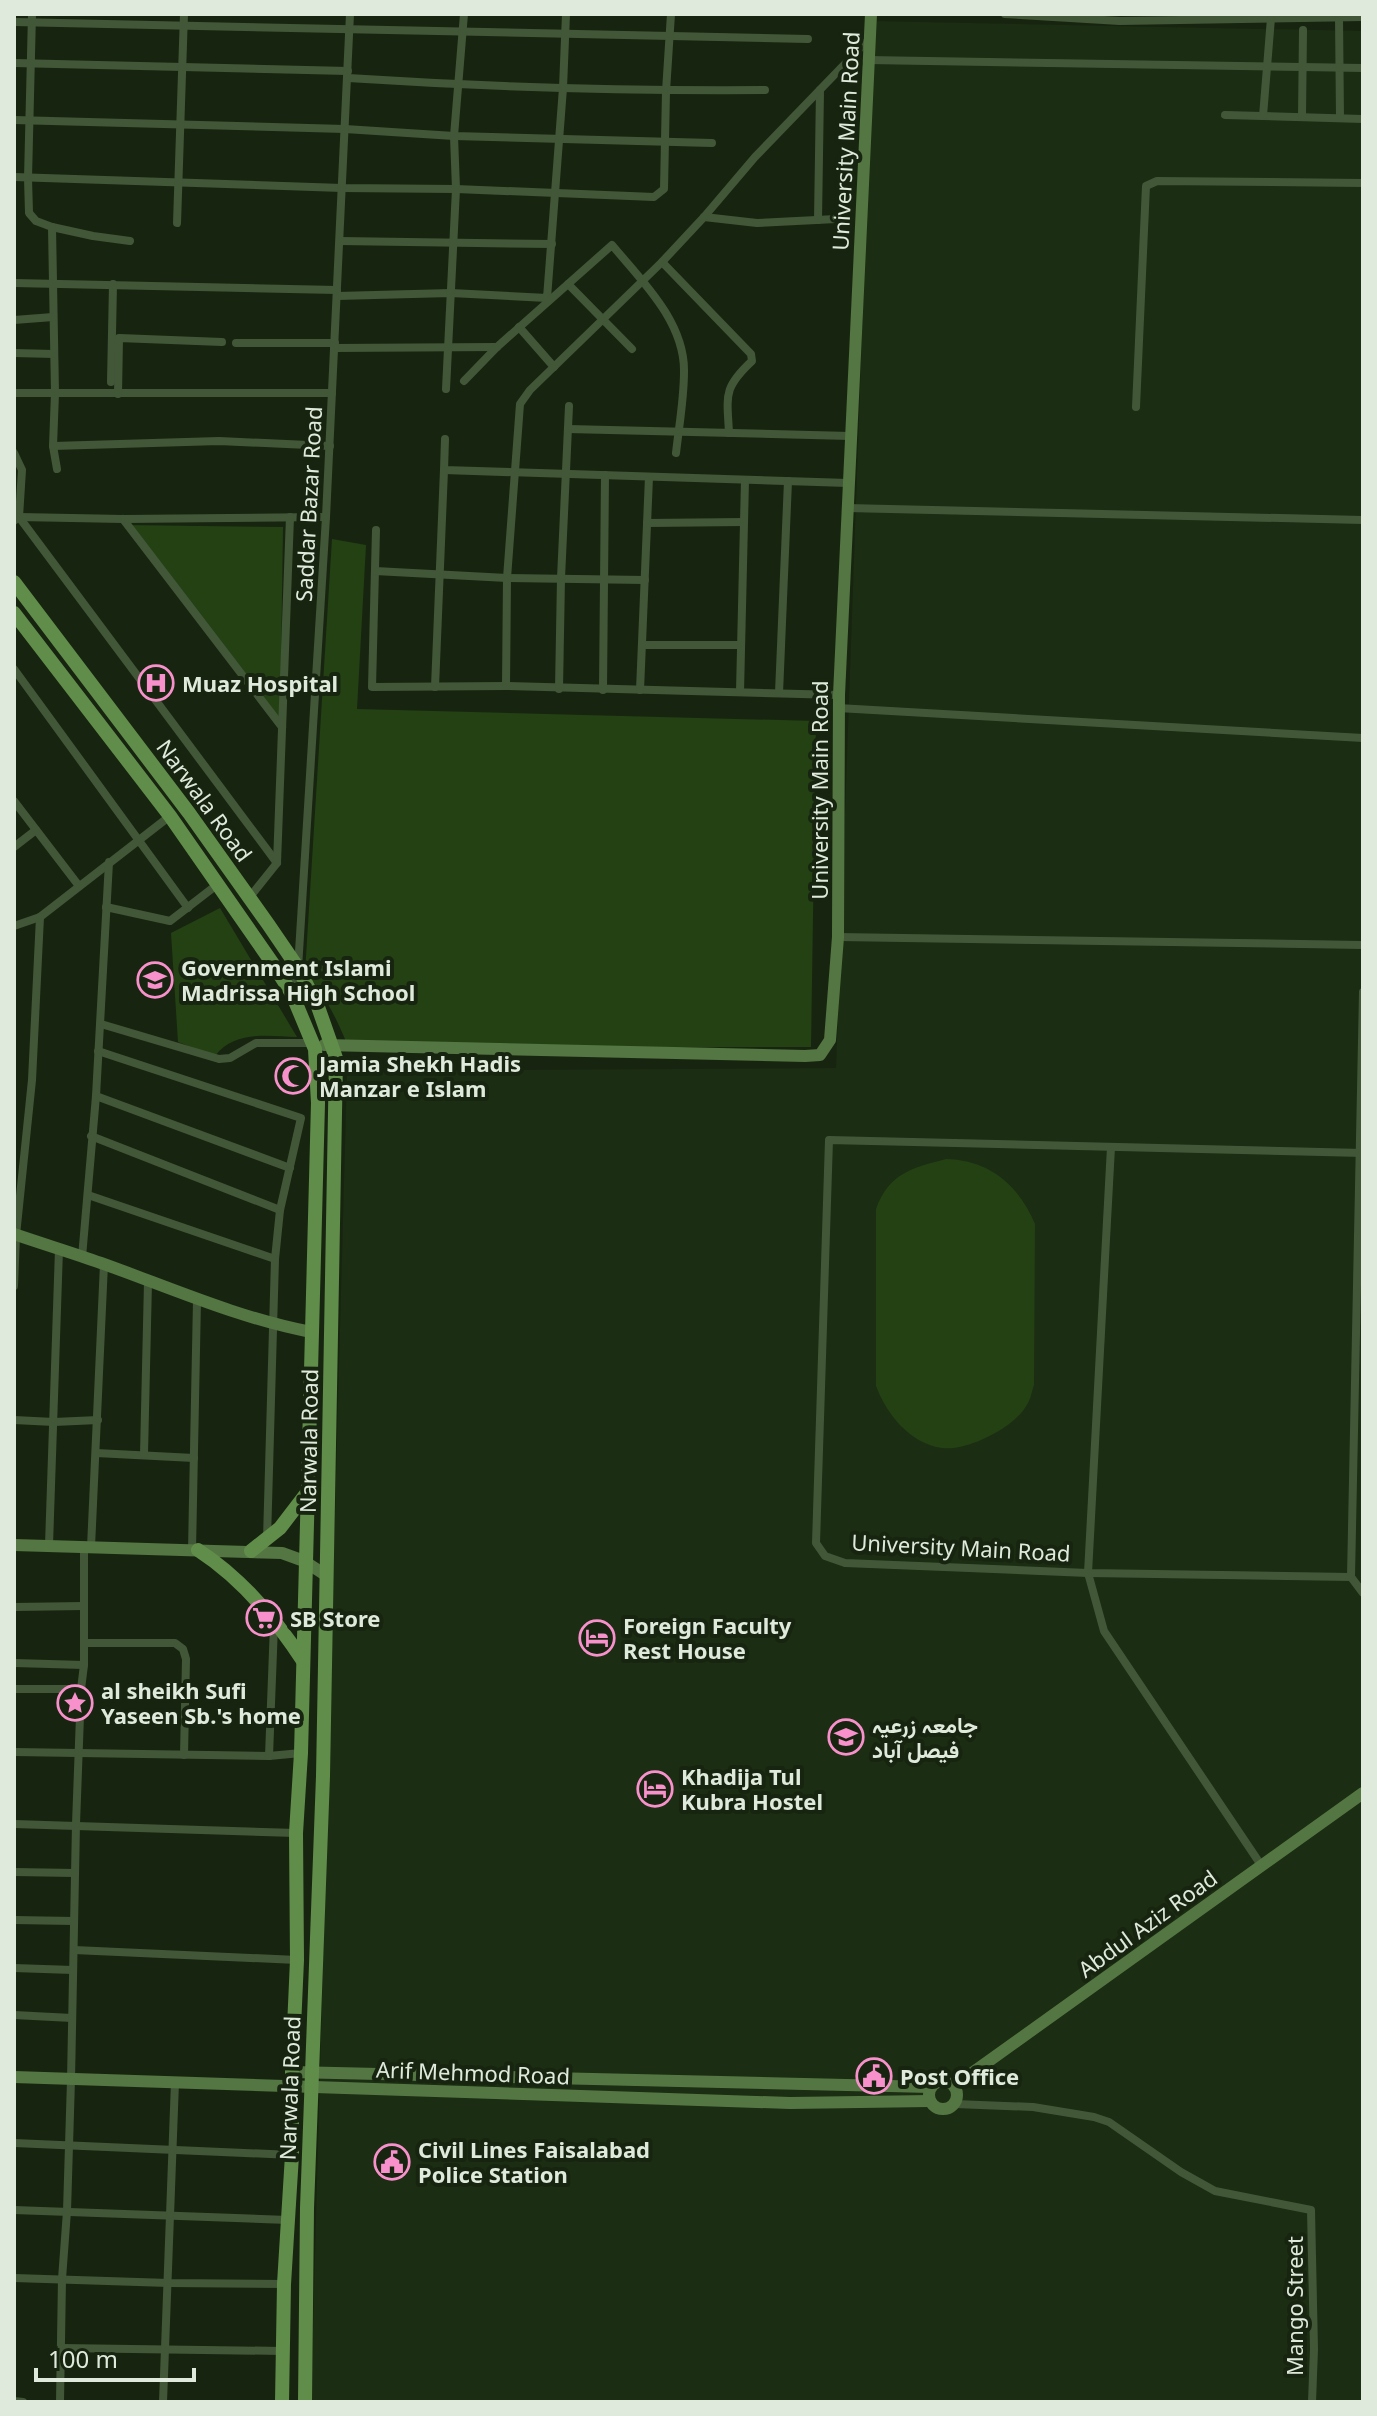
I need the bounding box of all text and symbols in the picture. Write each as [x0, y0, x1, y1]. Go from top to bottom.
street label: University Main Road [824, 31, 866, 251]
street label: Saddar Bazar Road [288, 406, 328, 602]
hospital icon: Muaz Hospital [137, 664, 175, 702]
place label: Muaz Hospital [182, 668, 338, 698]
street label: University Main Road [804, 680, 834, 900]
street label: Narwala Road [150, 733, 260, 867]
place label: Government Islami Madrissa High School [181, 952, 415, 1007]
school or university icon: Government Islami Madrissa High School [136, 961, 174, 999]
place label: Jamia Shekh Hadis Manzar e Islam [317, 1048, 521, 1103]
mosque icon: Jamia Shekh Hadis Manzar e Islam [274, 1057, 312, 1095]
street label: Narwala Road [292, 1369, 324, 1513]
street label: University Main Road [851, 1526, 1071, 1568]
supermarket icon: SB Store [245, 1599, 283, 1637]
place label: SB Store [290, 1603, 380, 1633]
place label: Foreign Faculty Rest House [623, 1610, 792, 1665]
hotel icon: Foreign Faculty Rest House [578, 1619, 616, 1657]
place label: al sheikh Sufi Yaseen Sb.'s home [101, 1675, 301, 1730]
place icon: al sheikh Sufi Yaseen Sb.'s home [56, 1684, 94, 1722]
place label: جامعہ زرعیہ فیصل آباد [872, 1709, 978, 1764]
school or university icon: جامعہ زرعیہ فیصل آباد [827, 1718, 865, 1756]
place label: Khadija Tul Kubra Hostel [681, 1761, 823, 1816]
hotel icon: Khadija Tul Kubra Hostel [636, 1770, 674, 1808]
street label: Abdul Aziz Road [1071, 1862, 1223, 1984]
street label: Narwala Road [271, 2015, 307, 2161]
street label: Arif Mehmod Road [375, 2054, 571, 2090]
public building icon: Post Office [855, 2057, 893, 2095]
place label: Post Office [900, 2061, 1019, 2091]
place label: Civil Lines Faisalabad Police Station [418, 2134, 650, 2189]
public building icon: Civil Lines Faisalabad Police Station [373, 2143, 411, 2181]
street label: Mango Street [1279, 2236, 1309, 2376]
scale bar [36, 2332, 194, 2382]
text: 100 m [48, 2342, 118, 2375]

